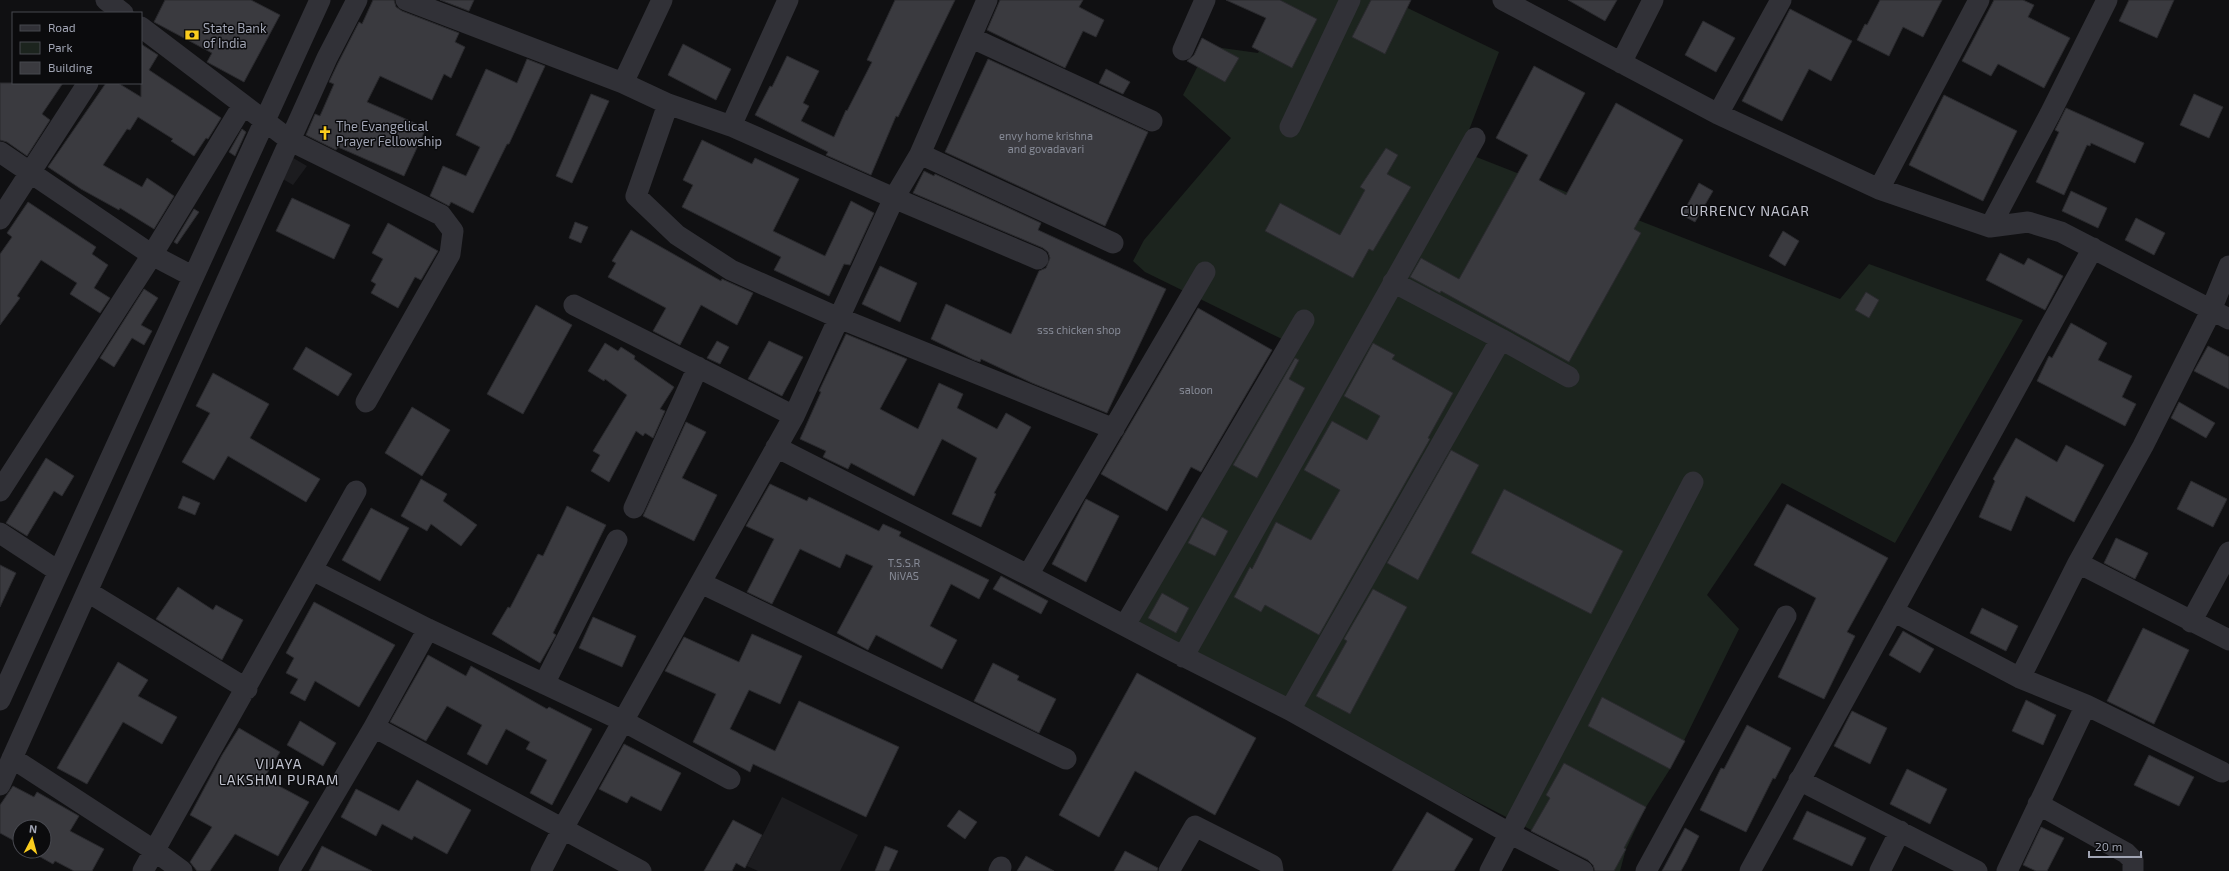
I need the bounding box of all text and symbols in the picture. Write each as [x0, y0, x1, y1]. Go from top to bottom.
legend [12, 12, 142, 84]
text: Road [48, 20, 76, 34]
place label: State Bank of India [203, 20, 267, 51]
bank icon: State Bank of India [184, 27, 200, 43]
text: Park [48, 40, 73, 54]
text: Building [48, 60, 93, 74]
place label: The Evangelical Prayer Fellowship [336, 118, 442, 149]
church icon: The Evangelical Prayer Fellowship [317, 125, 333, 141]
house number: envy home krishna and govadavari [999, 129, 1093, 155]
district label: CURRENCY NAGAR [1680, 202, 1810, 219]
house number: sss chicken shop [1037, 323, 1121, 336]
house number: saloon [1179, 383, 1213, 396]
house number: T.S.S.R NiVAS [888, 556, 920, 582]
district label: VIJAYA LAKSHMI PURAM [219, 755, 339, 788]
north arrow [12, 819, 52, 859]
text: N [28, 822, 38, 835]
scale bar [2089, 833, 2141, 859]
text: 20 m [2095, 839, 2122, 853]

